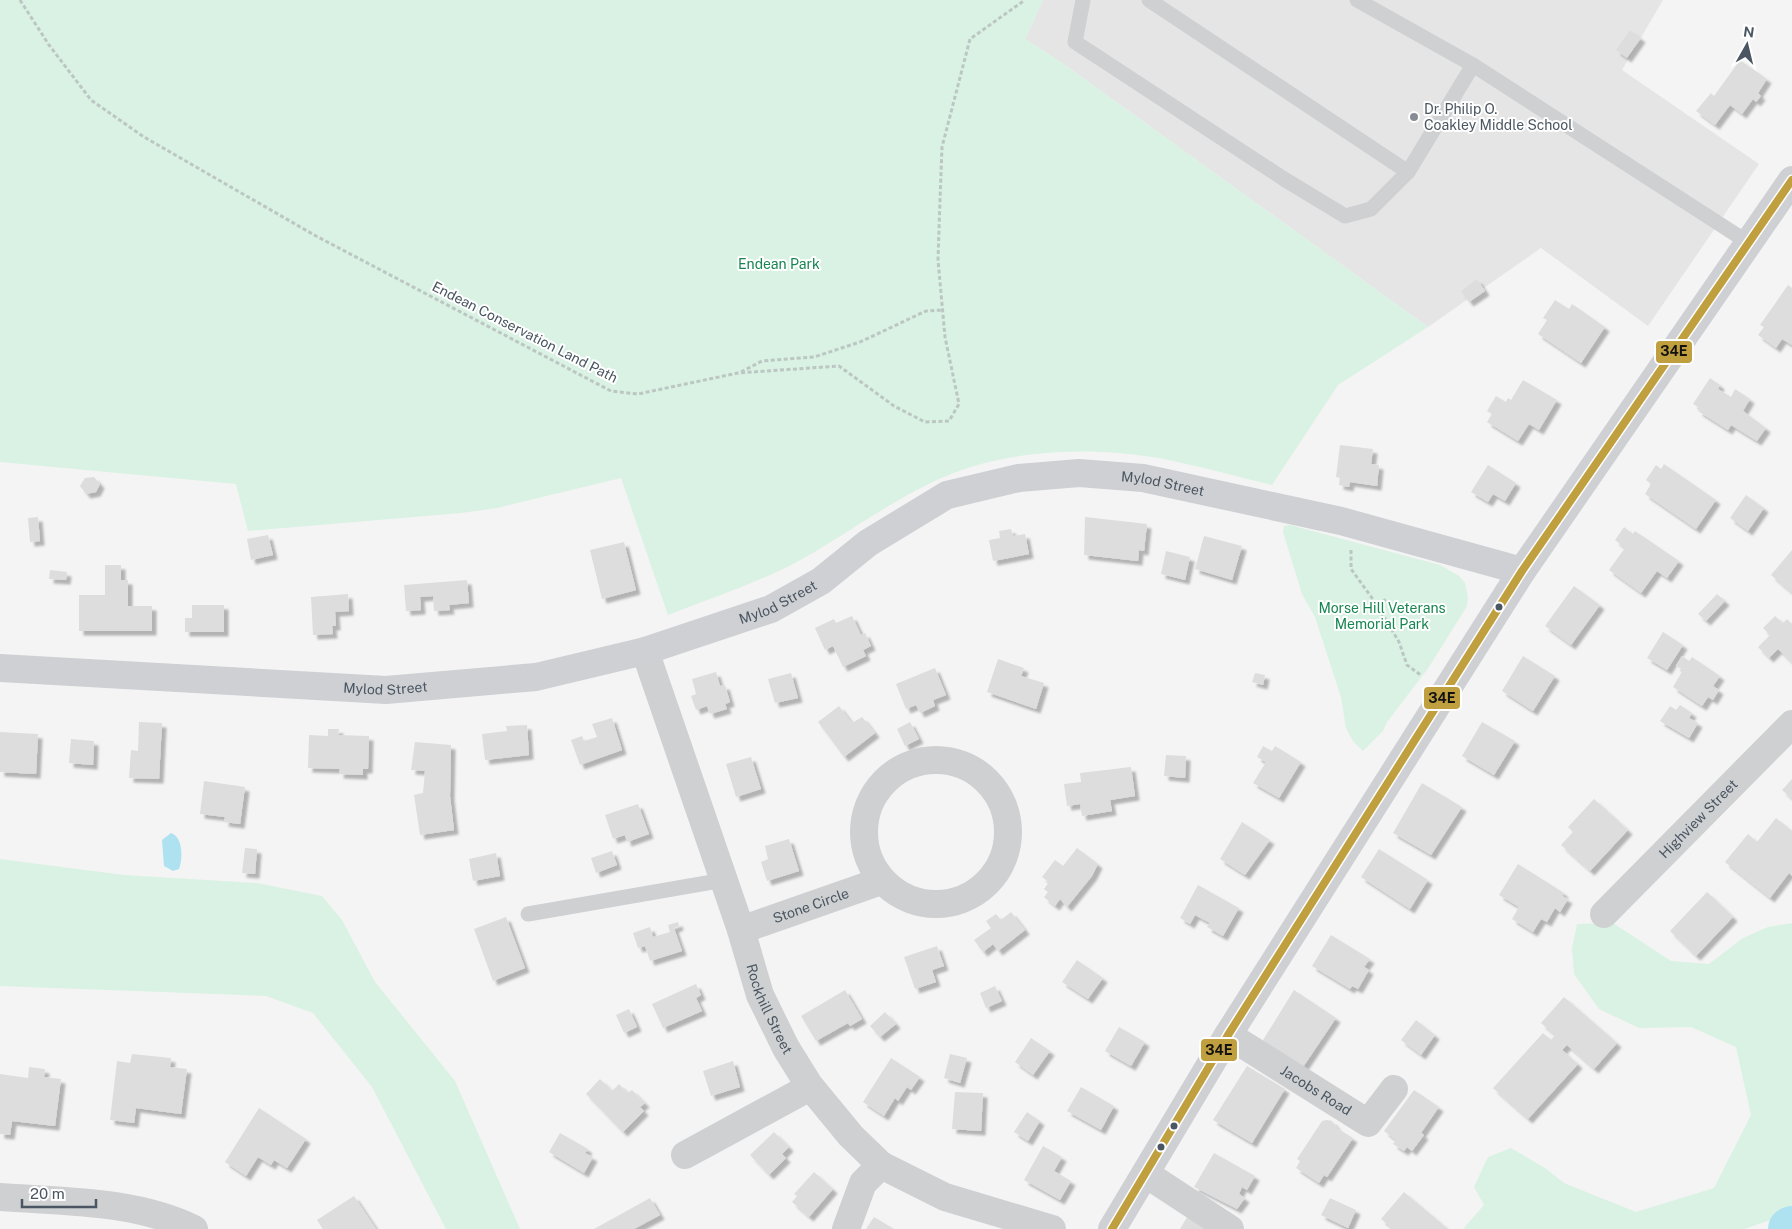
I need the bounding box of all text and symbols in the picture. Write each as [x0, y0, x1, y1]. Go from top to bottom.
north arrow [1722, 20, 1772, 70]
text: N [1742, 23, 1755, 41]
place label: Dr. Philip O. Coakley Middle School [1424, 101, 1572, 133]
marker: Dr. Philip O. Coakley Middle School [1408, 111, 1420, 123]
park label: Endean Park [738, 256, 820, 272]
street label: Endean Conservation Land Path [430, 278, 620, 386]
line badge: 34E [1655, 340, 1693, 364]
text: 34E [1660, 343, 1688, 359]
street label: Mylod Street [1121, 468, 1206, 499]
street label: Mylod Street [737, 577, 820, 627]
park label: Morse Hill Veterans Memorial Park [1318, 600, 1446, 632]
unlabelled marker [1494, 602, 1504, 612]
street label: Mylod Street [343, 678, 428, 698]
line badge: 34E [1423, 686, 1461, 710]
text: 34E [1428, 690, 1456, 706]
street label: Highview Street [1656, 776, 1741, 861]
street label: Stone Circle [771, 885, 851, 926]
street label: Rockhill Street [743, 962, 796, 1057]
line badge: 34E [1200, 1038, 1238, 1062]
text: 34E [1205, 1042, 1233, 1058]
street label: Jacobs Road [1278, 1062, 1354, 1119]
unlabelled marker [1169, 1121, 1179, 1131]
unlabelled marker [1156, 1142, 1166, 1152]
scale bar [22, 1176, 96, 1208]
text: 20 m [30, 1185, 65, 1202]

